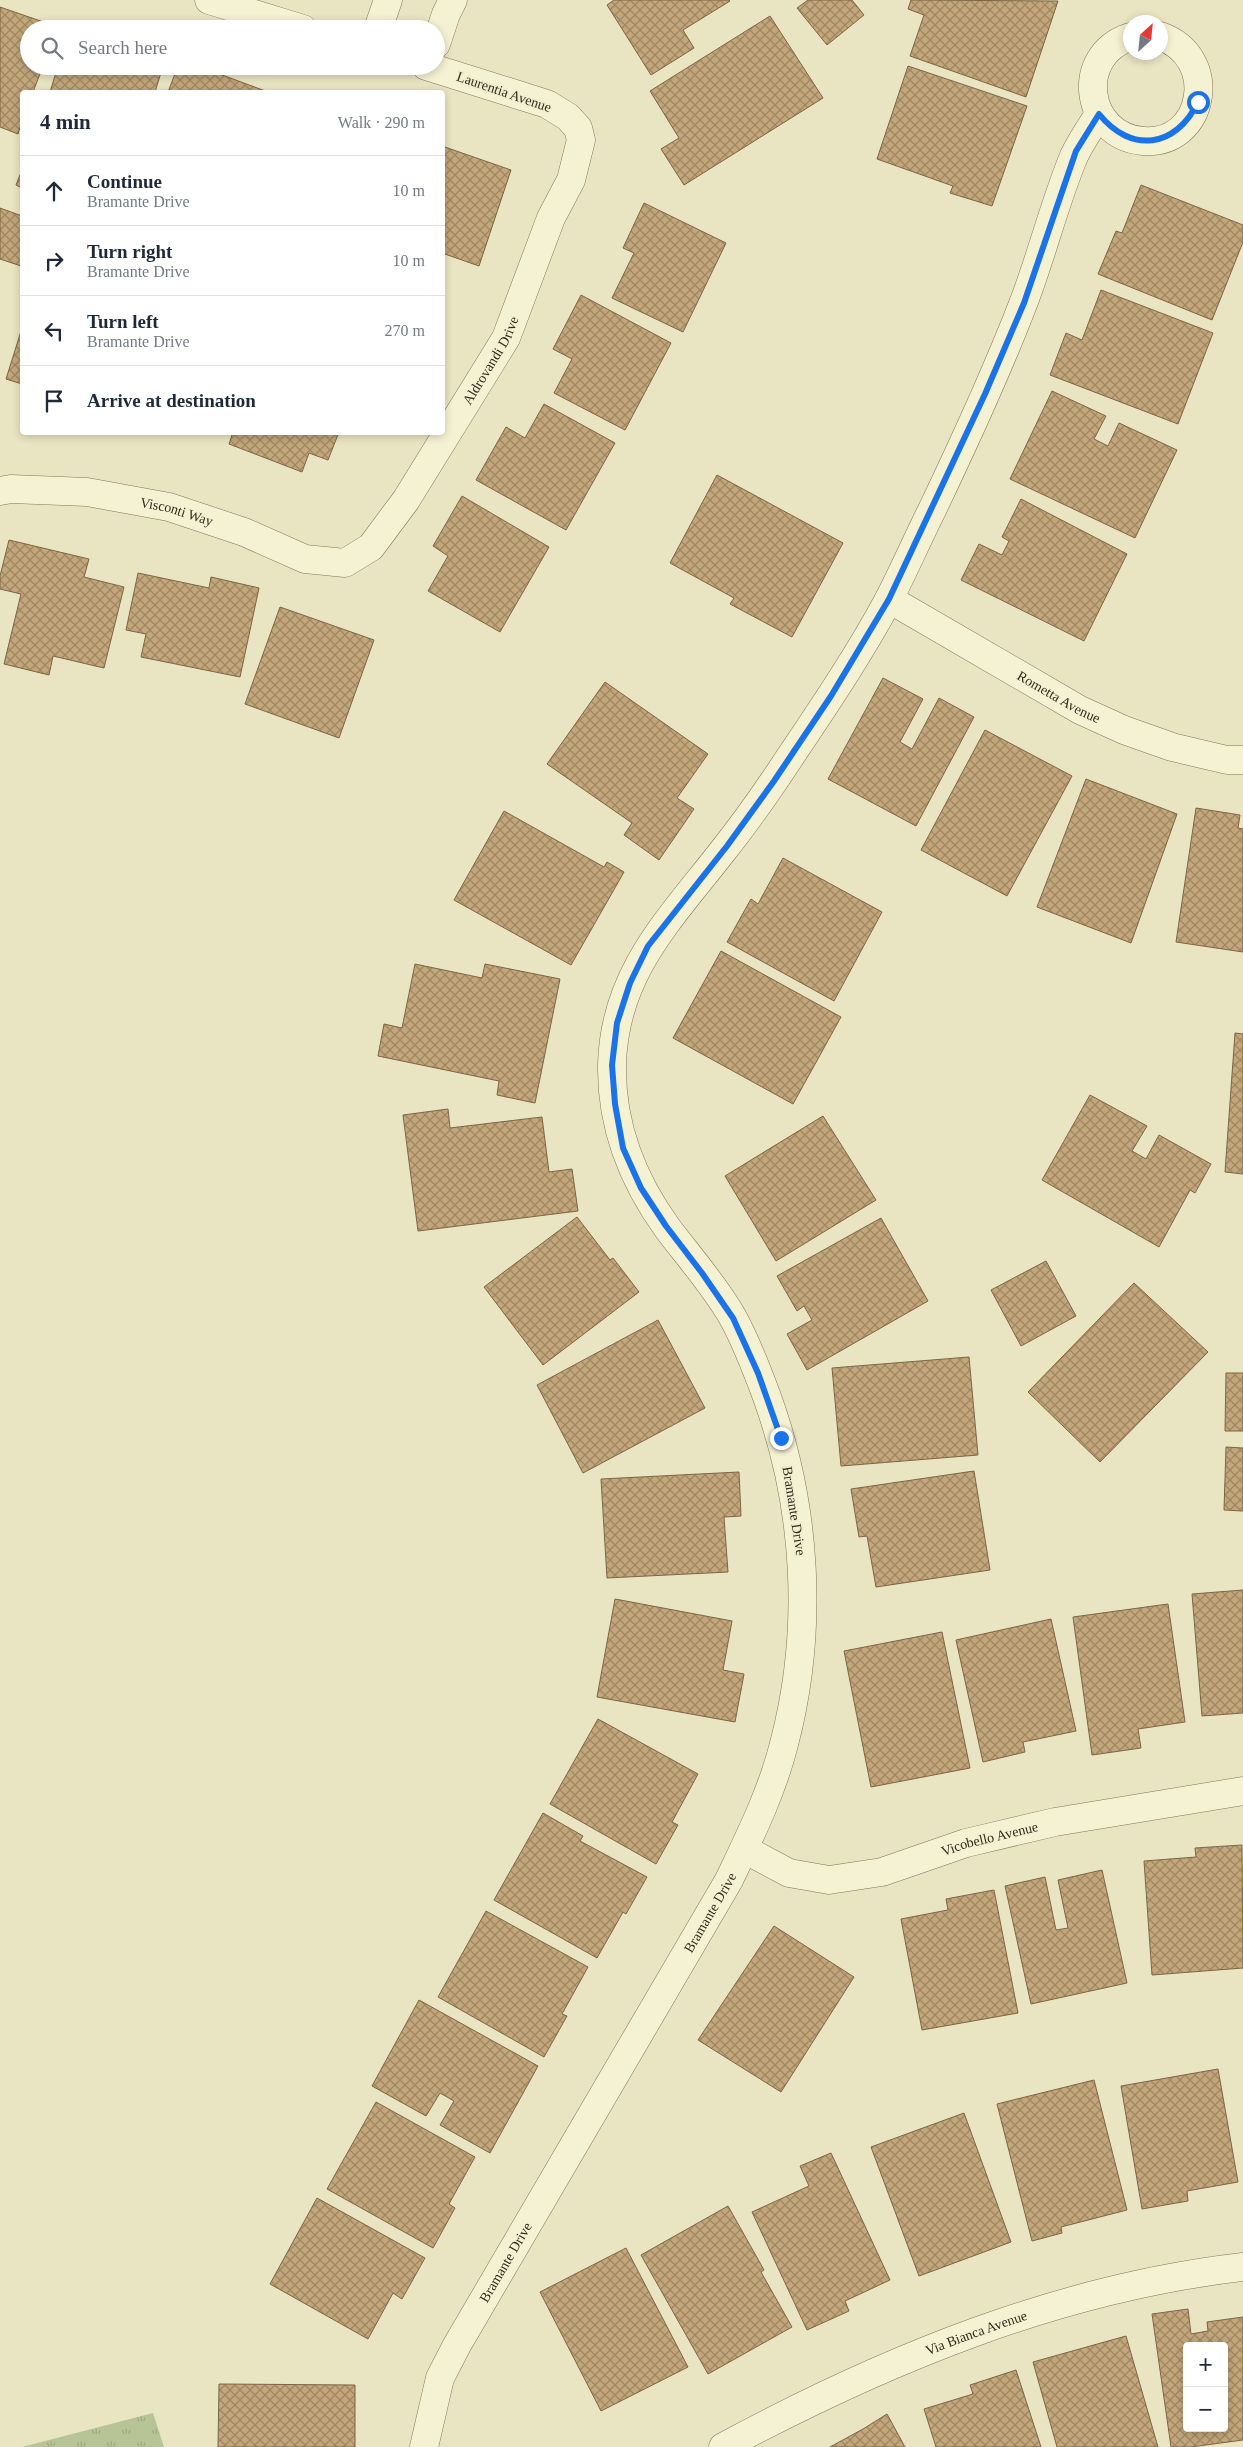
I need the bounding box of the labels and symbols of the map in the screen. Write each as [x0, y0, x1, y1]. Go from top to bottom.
north arrow [1123, 15, 1168, 60]
street label: Laurentia Avenue [455, 69, 553, 115]
route start [1187, 91, 1210, 114]
street label: Aldrovandi Drive [459, 314, 521, 407]
street label: Visconti Way [139, 494, 215, 529]
street label: Rometta Avenue [1015, 668, 1103, 726]
route end [770, 1427, 793, 1450]
street label: Bramante Drive [780, 1465, 808, 1557]
street label: Vicobello Avenue [939, 1819, 1039, 1859]
street label: Bramante Drive [681, 1870, 739, 1955]
street label: Bramante Drive [476, 2220, 535, 2305]
street label: Via Bianca Avenue [923, 2307, 1029, 2358]

